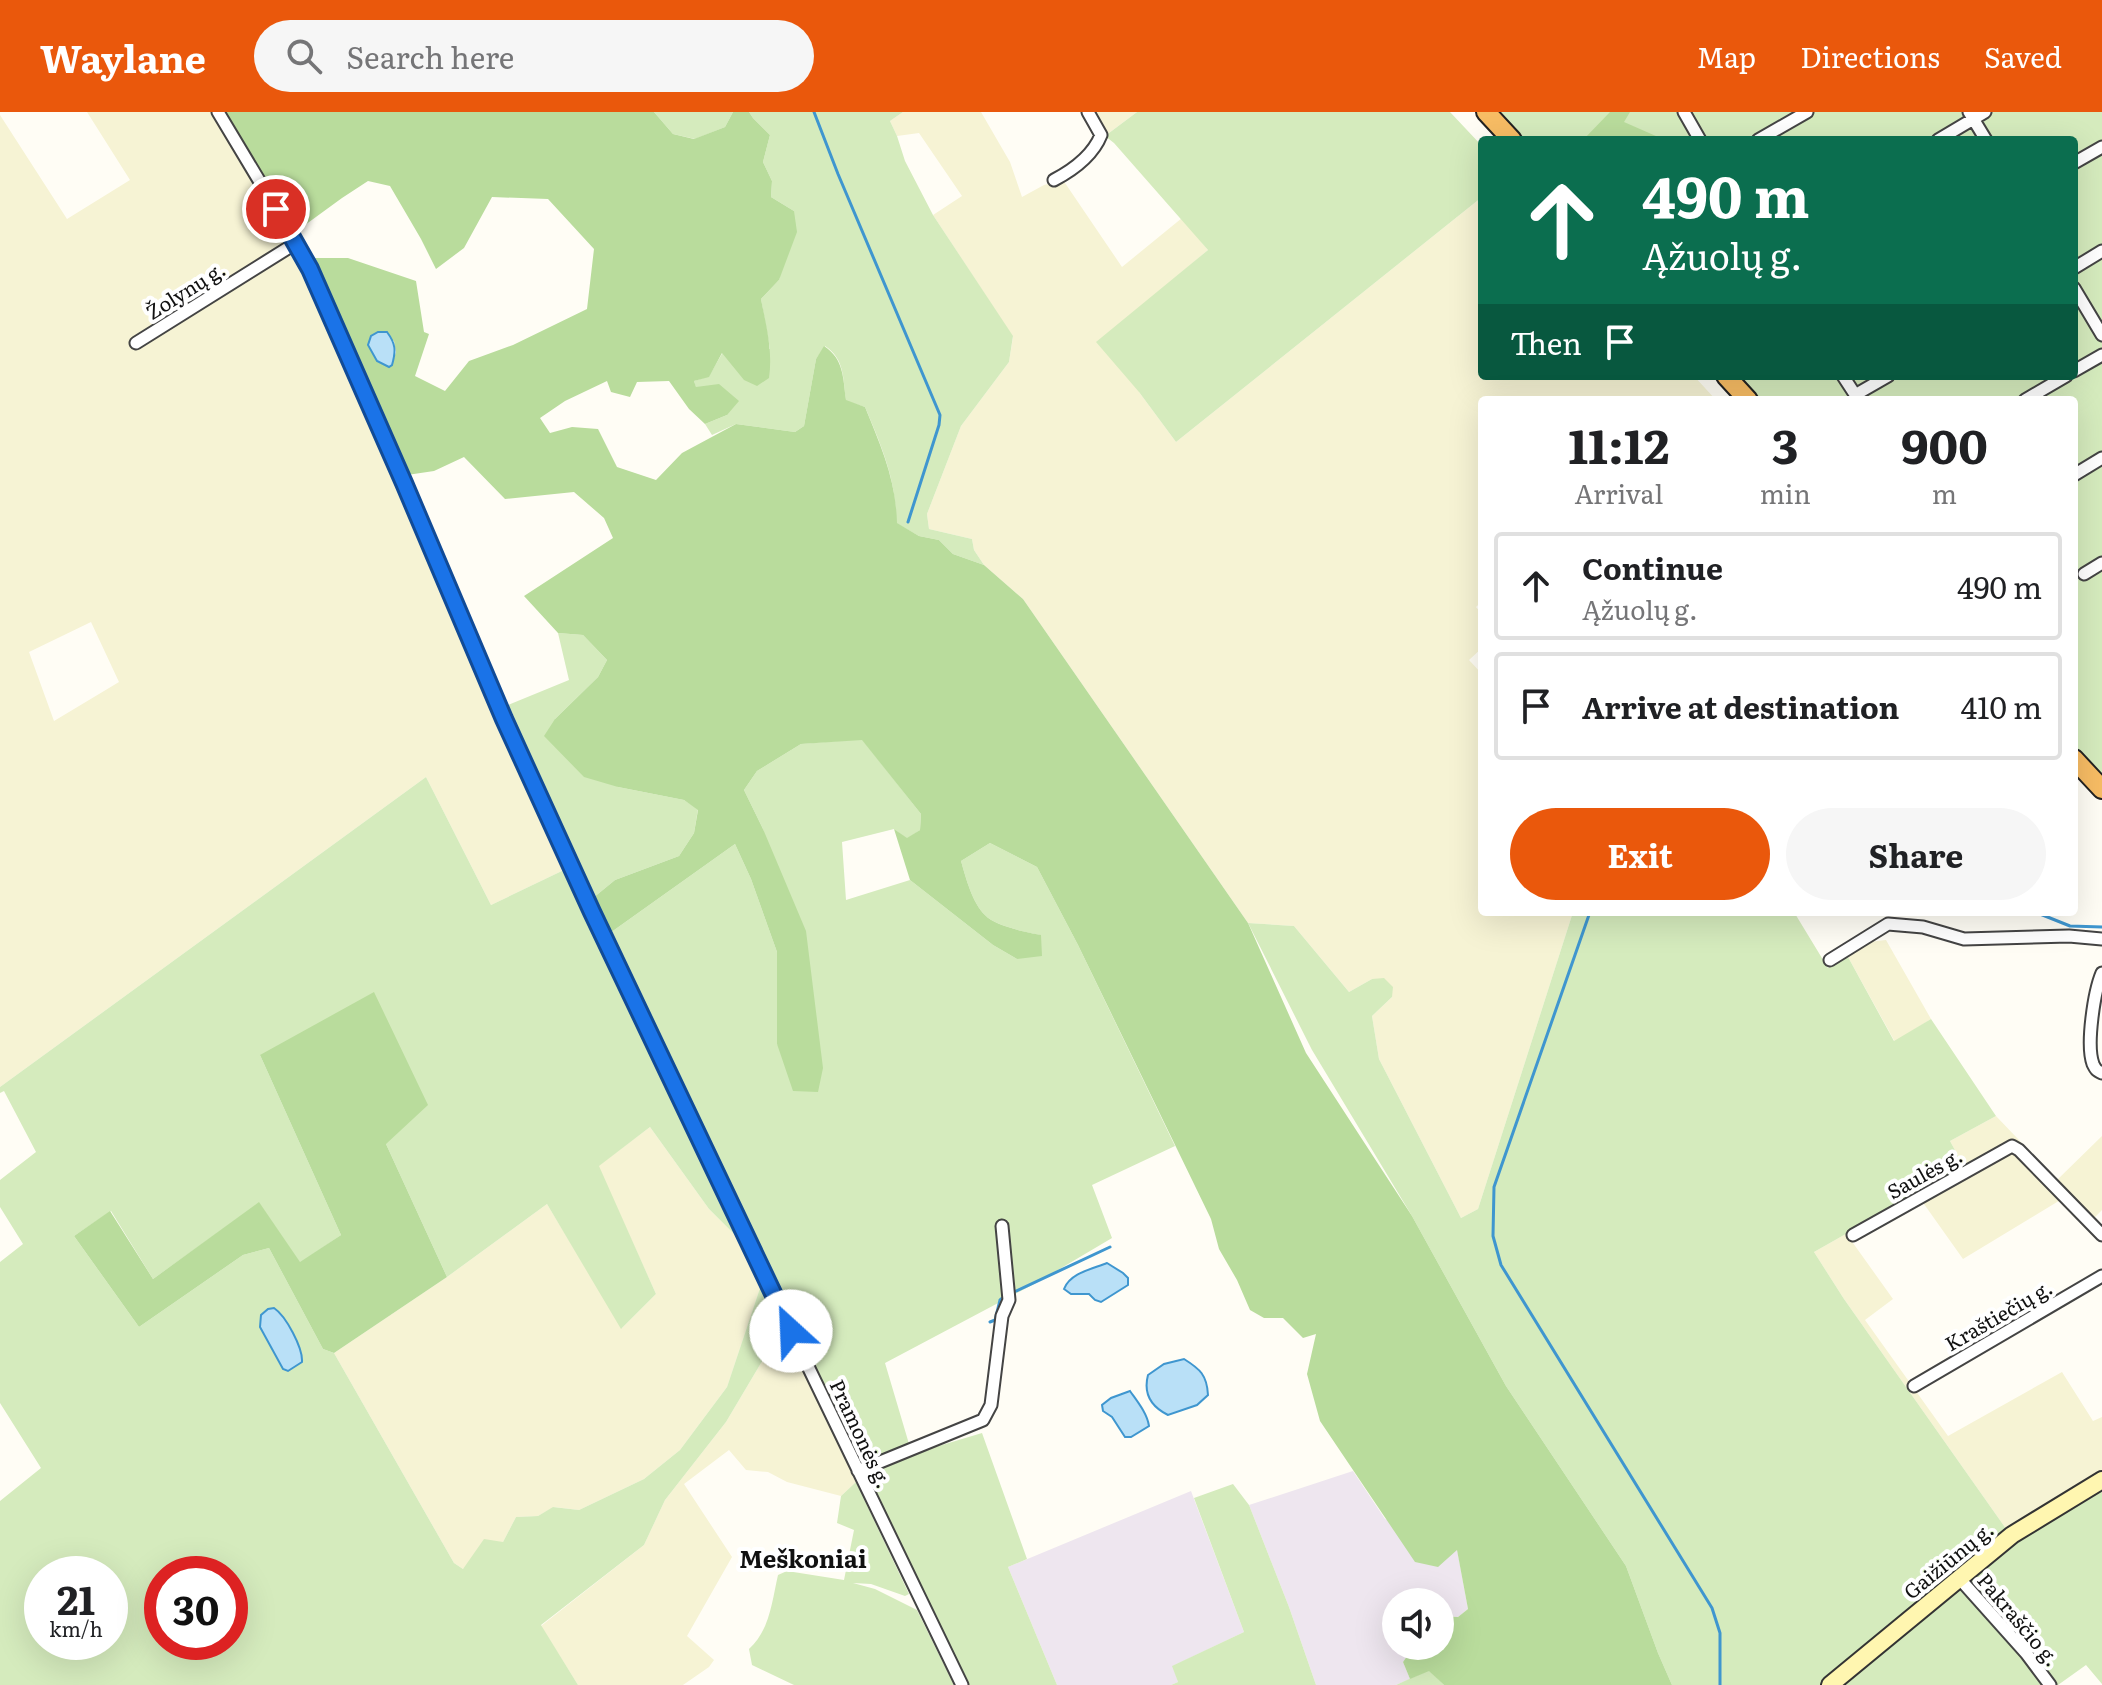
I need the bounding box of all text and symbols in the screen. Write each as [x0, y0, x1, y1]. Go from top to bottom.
search box [254, 20, 814, 92]
text: Waylane [40, 28, 206, 85]
icon: search [282, 34, 326, 78]
text: Search here [346, 34, 514, 78]
text: Map [1697, 35, 1756, 77]
text: Directions [1800, 35, 1940, 77]
text: Saved [1984, 35, 2062, 77]
text: 490 m [1642, 152, 1810, 235]
icon: ahead [1510, 168, 1614, 272]
pin [242, 175, 310, 243]
icon: arrive [254, 187, 298, 231]
text: Ąžuolų g. [1642, 228, 1802, 281]
street label: Žolynų g. [139, 253, 231, 326]
text: Then [1510, 320, 1582, 364]
icon: arrive [1598, 320, 1642, 364]
text: 11:12 [1568, 408, 1669, 479]
text: 3 [1772, 408, 1799, 479]
text: 900 [1901, 408, 1988, 479]
text: Arrival [1574, 473, 1663, 512]
text: min [1760, 473, 1811, 512]
text: m [1932, 473, 1957, 512]
text: Continue [1582, 545, 1723, 589]
icon: ahead [1514, 564, 1558, 608]
text: 490 m [1957, 564, 2042, 608]
text: Ąžuolų g. [1582, 589, 1698, 628]
icon: arrive [1514, 684, 1558, 728]
text: Arrive at destination [1582, 684, 1899, 728]
text: 410 m [1961, 684, 2042, 728]
button: Exit [1510, 808, 1770, 900]
button: Share [1786, 808, 2046, 900]
street label: Saulės g. [1881, 1139, 1967, 1205]
street label: Kraštiečių g. [1939, 1271, 2057, 1357]
position arrow [749, 1289, 833, 1373]
street label: Pramonės g. [824, 1374, 900, 1492]
street label: Gaižiūnų g. [1896, 1514, 1999, 1605]
district label: Meškoniai [739, 1540, 867, 1575]
speed limit sign: 30 [144, 1556, 248, 1660]
street label: Pakraščio g. [1971, 1565, 2068, 1672]
text: 21 [57, 1568, 95, 1627]
map controls [1382, 1588, 1454, 1660]
button: sound [1382, 1588, 1454, 1660]
text: km/h [49, 1613, 103, 1643]

